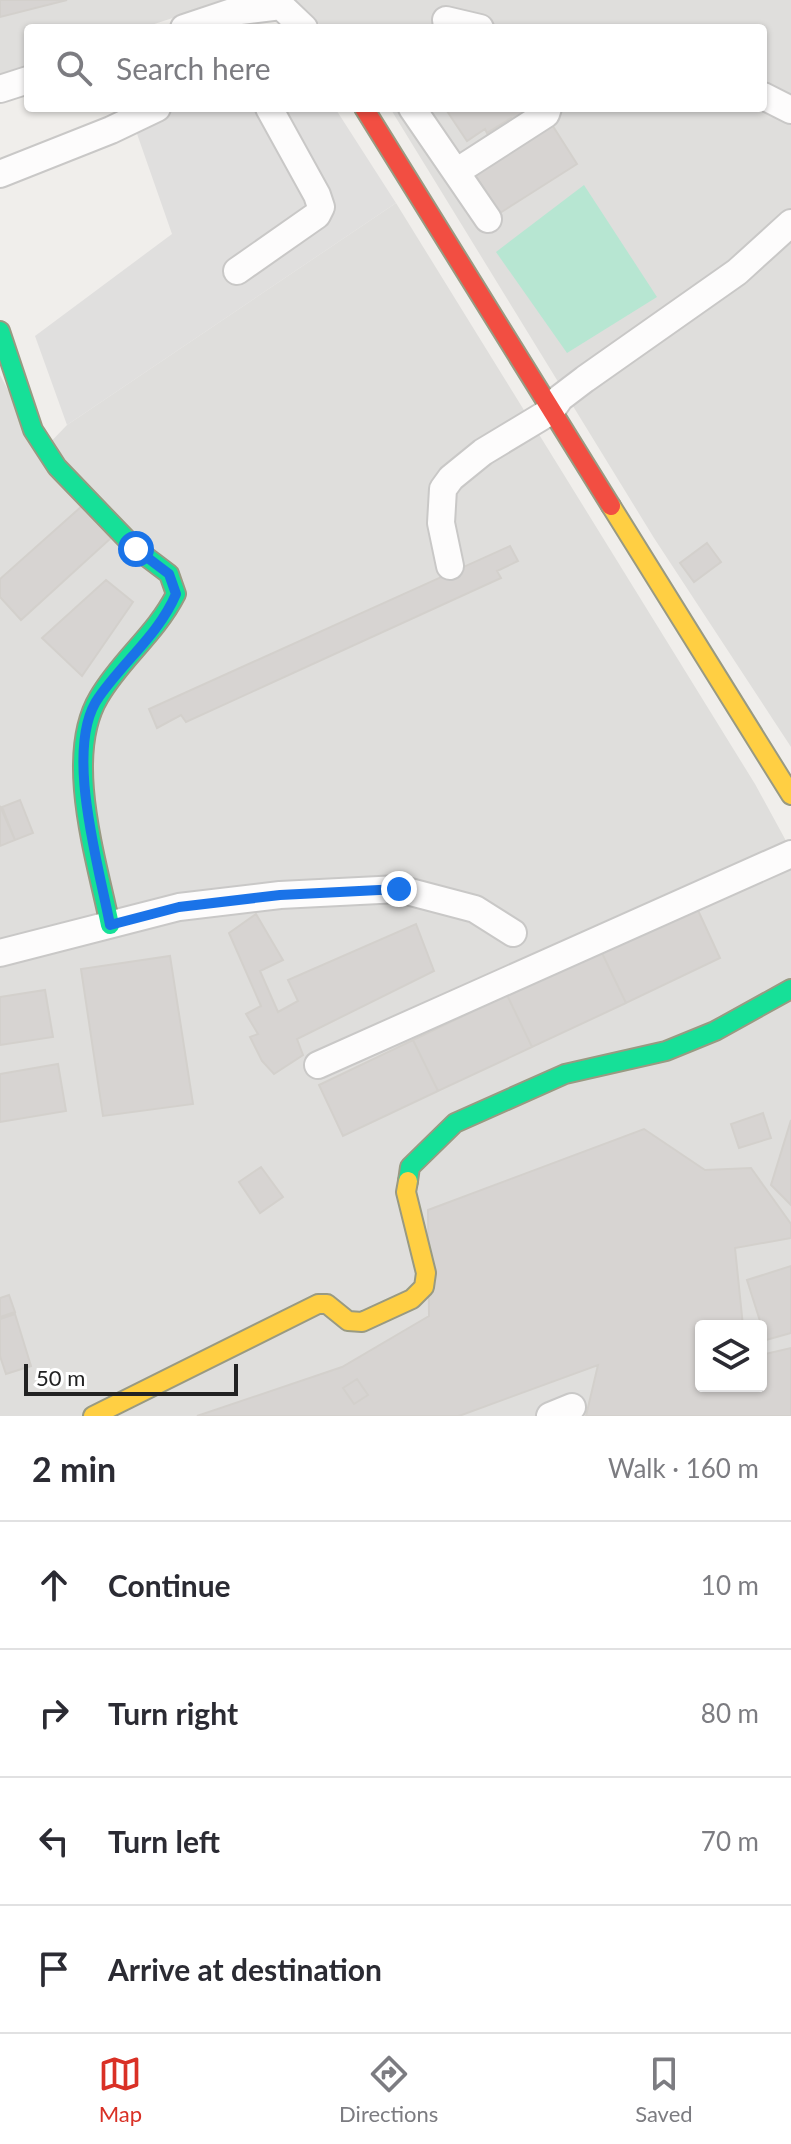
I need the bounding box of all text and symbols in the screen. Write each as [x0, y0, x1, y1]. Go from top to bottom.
search box [24, 24, 767, 112]
icon: search [52, 46, 96, 90]
text: Search here [116, 50, 271, 86]
route start [118, 531, 154, 567]
route end [381, 871, 417, 907]
map controls [695, 1320, 767, 1392]
button: layers [695, 1320, 767, 1392]
scale bar [24, 1360, 238, 1396]
text: 50 m [36, 1364, 85, 1391]
text: 2 min [32, 1448, 116, 1489]
text: Walk · 160 m [608, 1452, 759, 1484]
icon: ahead [32, 1563, 76, 1607]
text: Continue [108, 1567, 231, 1603]
text: 10 m [701, 1569, 759, 1601]
icon: right [32, 1691, 76, 1735]
text: Turn right [108, 1695, 238, 1731]
text: 80 m [701, 1697, 759, 1729]
icon: left [32, 1819, 76, 1863]
text: Turn left [108, 1823, 220, 1859]
text: 70 m [701, 1825, 759, 1857]
icon: arrive [32, 1947, 76, 1991]
text: Arrive at destination [108, 1951, 382, 1987]
tab: Map [98, 2052, 142, 2127]
tab: Directions [339, 2052, 438, 2127]
tab: Saved [635, 2052, 693, 2127]

